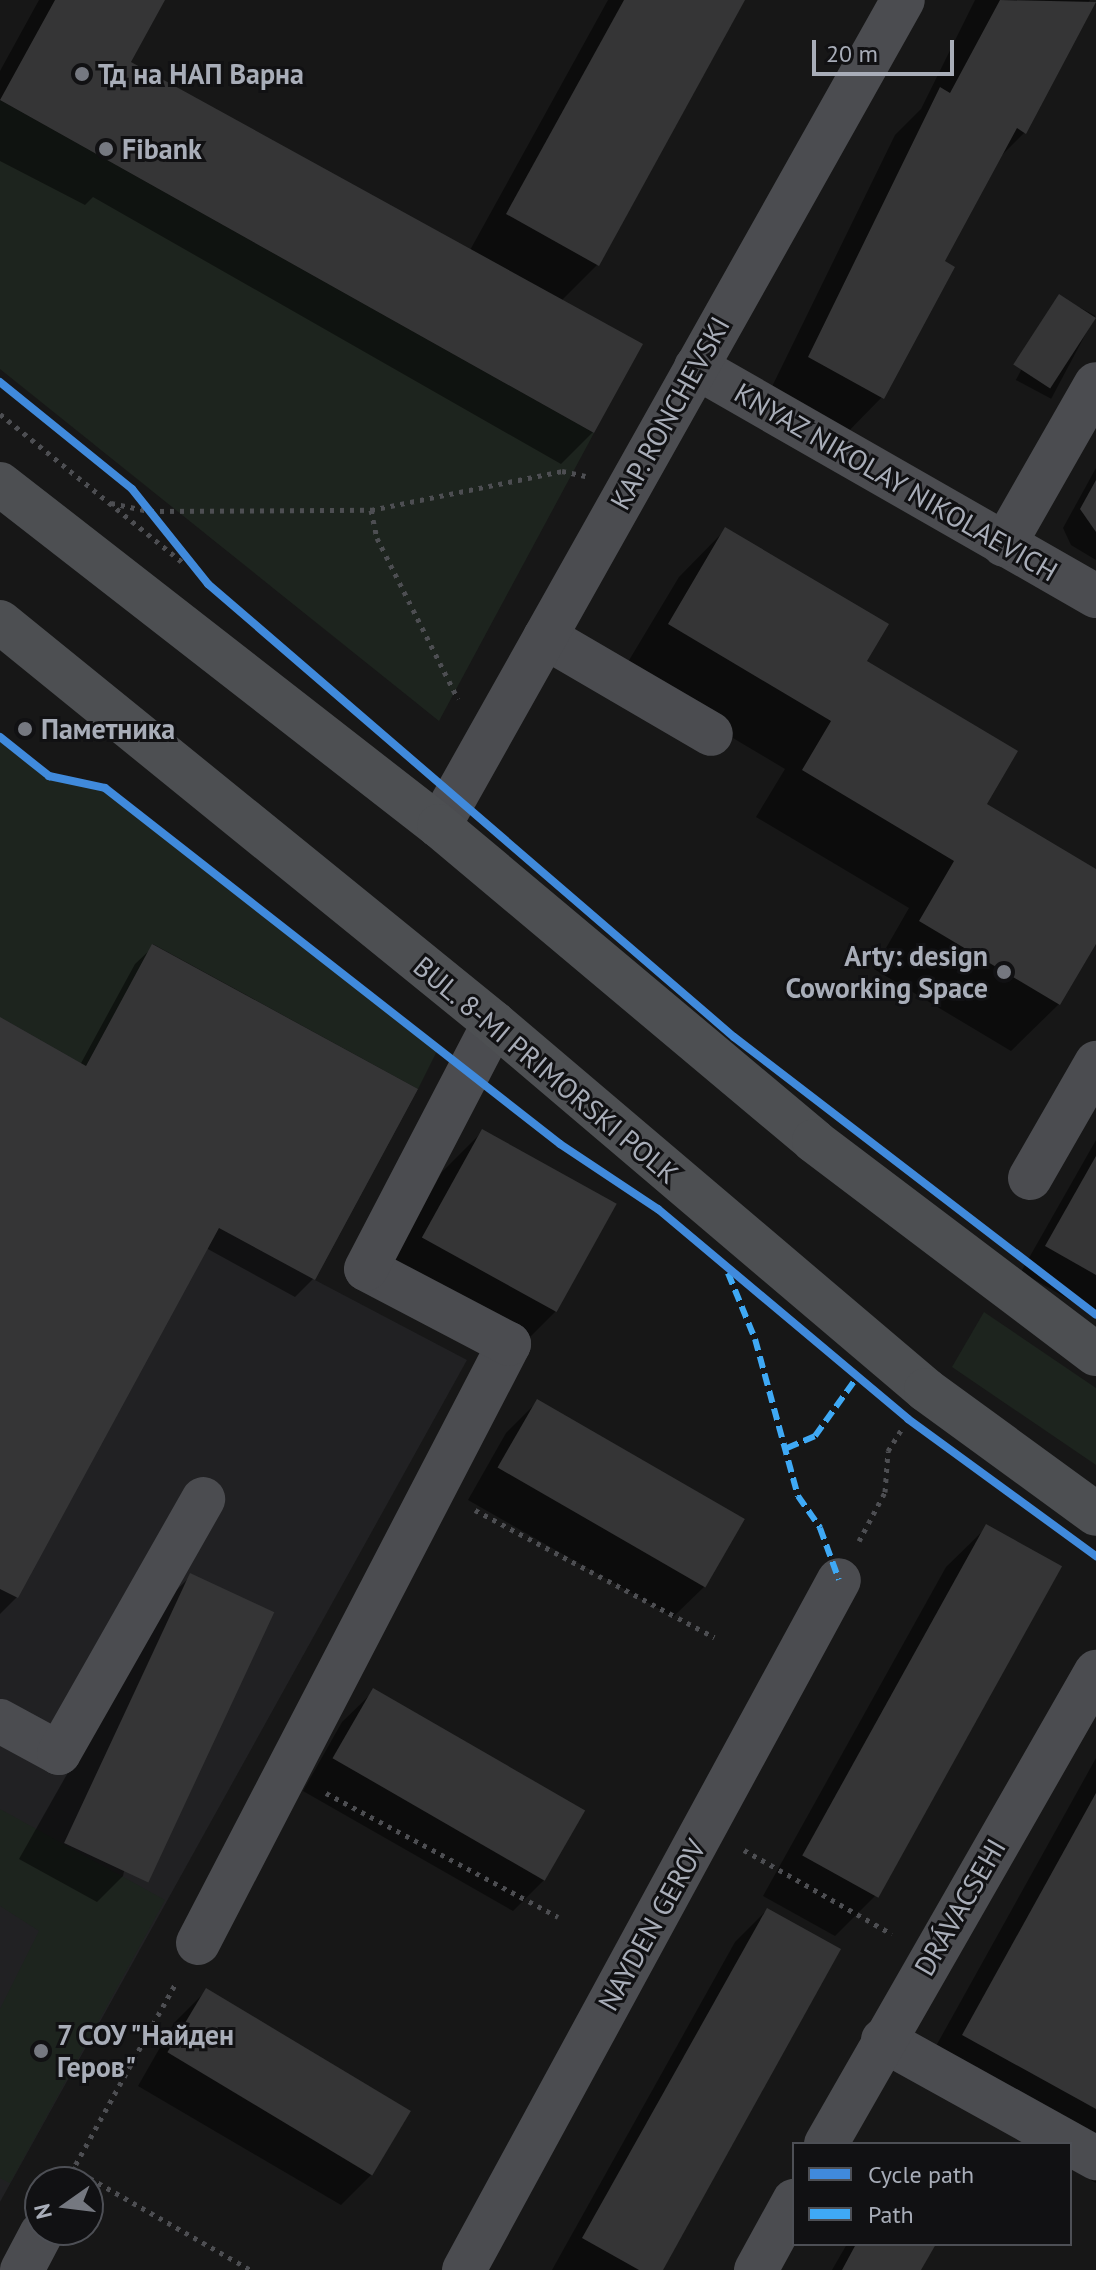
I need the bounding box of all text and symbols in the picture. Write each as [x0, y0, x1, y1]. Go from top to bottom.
scale bar [816, 24, 958, 74]
text: 20 m [826, 38, 878, 69]
place label: Тд на НАП Варна [98, 57, 304, 91]
marker: Тд на НАП Варна [73, 65, 91, 83]
place label: Fibank [122, 132, 202, 166]
marker: Fibank [97, 140, 115, 158]
street label: KAP. RONCHEVSKI [603, 310, 737, 516]
street label: KNYAZ NIKOLAY NIKOLAEVICH [728, 375, 1064, 589]
place label: Паметника [41, 712, 175, 746]
marker: Паметника [16, 720, 34, 738]
place label: Arty: design Coworking Space [785, 939, 988, 1005]
street label: BUL. 8-MI PRIMORSKI POLK [406, 949, 686, 1191]
marker: Arty: design Coworking Space [995, 963, 1013, 981]
street label: DRÁVACSEHI [907, 1833, 1013, 1981]
street label: NAYDEN GEROV [591, 1834, 713, 2016]
place label: 7 СОУ "Найден Геров" [57, 2018, 239, 2084]
marker: 7 СОУ "Найден Геров" [32, 2042, 50, 2060]
legend [792, 2142, 1072, 2246]
text: Cycle path [868, 2159, 974, 2190]
north arrow [24, 2166, 104, 2246]
text: Path [868, 2199, 914, 2230]
text: N [27, 2201, 58, 2222]

